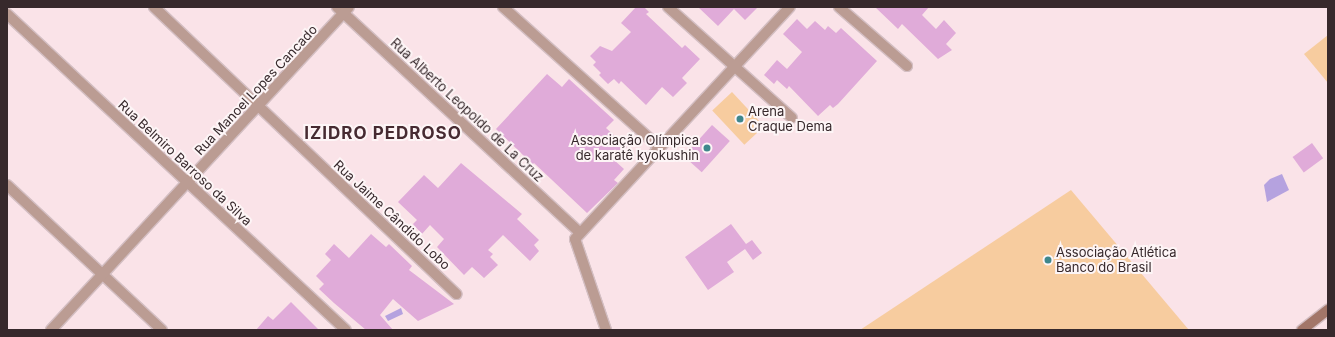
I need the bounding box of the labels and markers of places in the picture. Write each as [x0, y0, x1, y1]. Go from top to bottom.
place label: Arena Craque Dema [748, 104, 832, 135]
marker: Arena Craque Dema [735, 114, 745, 124]
place label: Associação Olímpica de karatê kyokushin [571, 133, 699, 164]
marker: Associação Olímpica de karatê kyokushin [702, 143, 712, 153]
place label: Associação Atlética Banco do Brasil [1056, 245, 1177, 276]
marker: Associação Atlética Banco do Brasil [1043, 255, 1053, 265]

